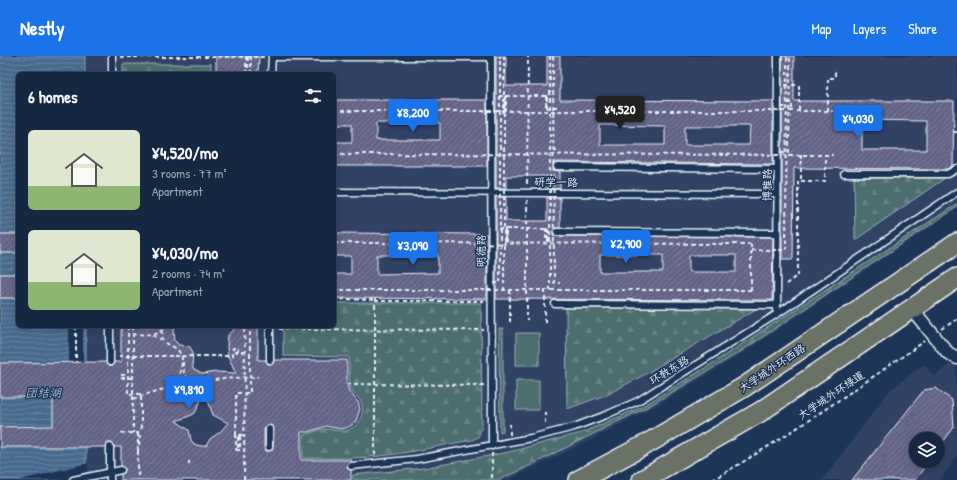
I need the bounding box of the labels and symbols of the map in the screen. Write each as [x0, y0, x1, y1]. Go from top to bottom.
pin: ¥4,520 [587, 96, 653, 130]
pin: ¥8,200 [380, 99, 446, 133]
pin: ¥4,030 [825, 105, 891, 139]
street label: 博雅路 [760, 169, 774, 202]
street label: 研学一路 [534, 175, 578, 189]
pin: ¥2,900 [593, 230, 659, 264]
pin: ¥3,090 [380, 232, 446, 266]
street label: 明德路 [474, 235, 488, 268]
street label: 大学城外环西路 [736, 341, 808, 395]
street label: 环教东路 [647, 352, 691, 388]
street label: 大学城外环绿道 [795, 368, 867, 422]
pin: ¥9,810 [156, 376, 222, 410]
water label: 团结湖 [25, 384, 62, 401]

